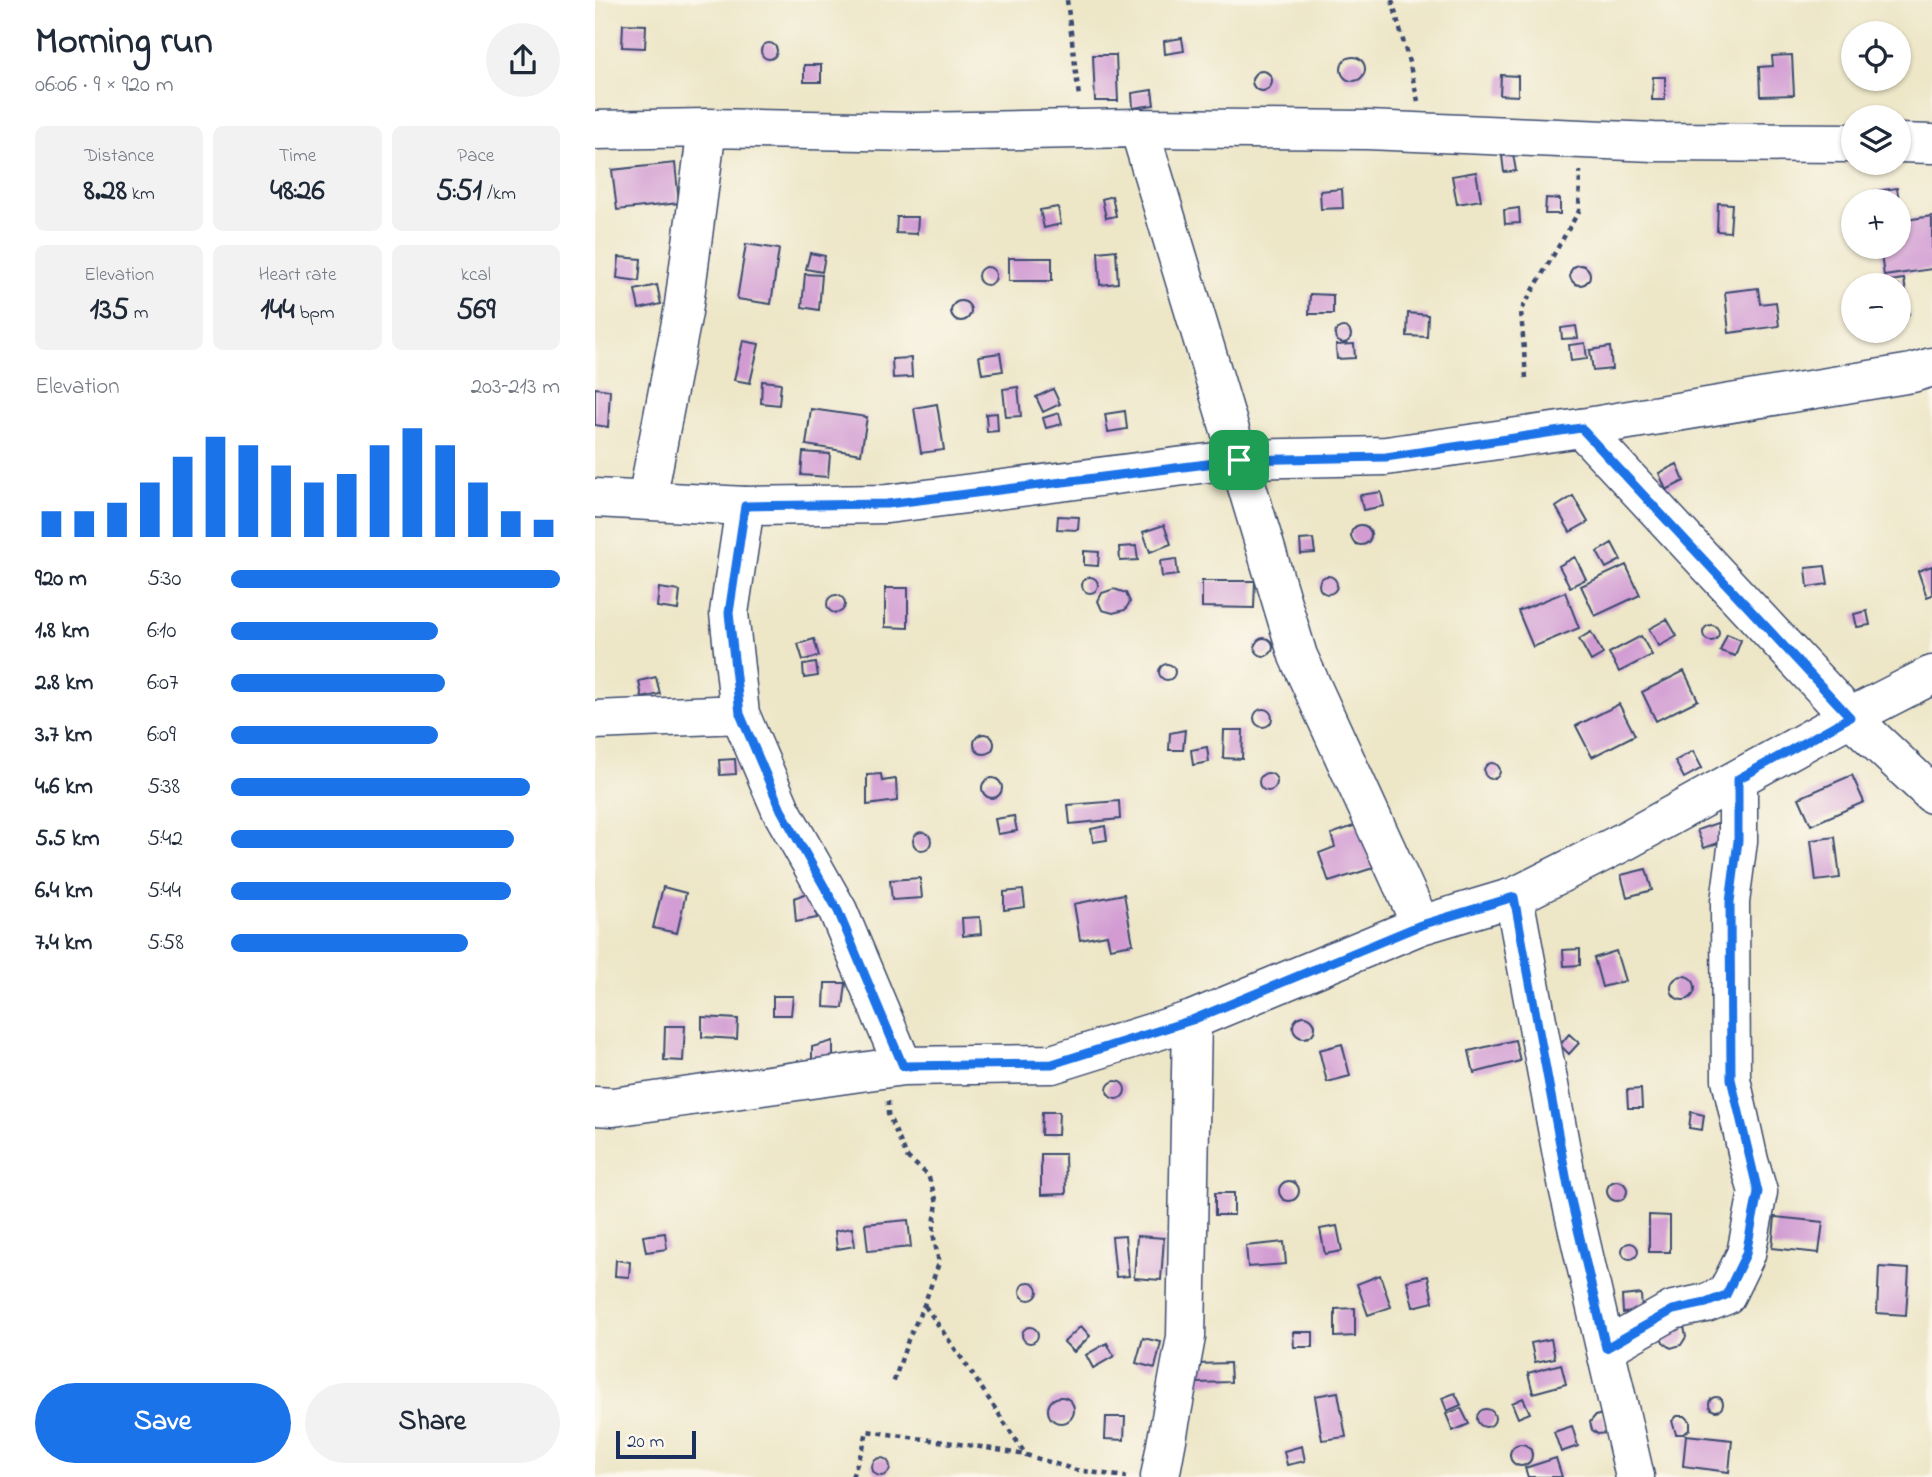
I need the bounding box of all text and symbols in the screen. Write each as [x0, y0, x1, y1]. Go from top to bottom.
text: Morning run [35, 15, 213, 71]
map controls [1841, 21, 1911, 343]
button: locate [1841, 21, 1911, 91]
button: share [486, 23, 560, 97]
text: 06:06 · 9 × 920 m [35, 69, 174, 102]
button: layers [1841, 105, 1911, 175]
text: Distance [84, 143, 154, 170]
text: Time [279, 143, 316, 170]
text: Pace [457, 143, 494, 170]
text: 8.28 [83, 170, 127, 214]
text: 48:26 [270, 170, 325, 214]
text: 5:51 [436, 170, 482, 214]
text: km [127, 181, 155, 208]
text: /km [482, 181, 516, 208]
button: + [1841, 189, 1911, 259]
text: Elevation [84, 262, 154, 289]
text: Heart rate [259, 262, 336, 289]
text: kcal [461, 262, 491, 289]
button: − [1841, 273, 1911, 343]
text: 135 [90, 289, 129, 333]
text: 144 [260, 289, 295, 333]
text: 569 [456, 289, 496, 333]
text: m [129, 300, 148, 327]
text: bpm [295, 300, 335, 327]
text: Elevation [35, 371, 120, 404]
text: 203–213 m [471, 371, 560, 404]
pin [1209, 430, 1269, 490]
icon: arrive [1220, 441, 1258, 479]
text: 920 m [35, 563, 87, 596]
text: 5:30 [147, 563, 182, 596]
text: 1.8 km [35, 615, 89, 648]
text: 6:10 [147, 615, 176, 648]
text: 2.8 km [35, 667, 93, 700]
text: 6:07 [147, 667, 179, 700]
text: 3.7 km [35, 719, 92, 752]
text: 6:09 [147, 719, 176, 752]
text: 4.6 km [35, 771, 93, 804]
text: 5:38 [147, 771, 180, 804]
text: 5.5 km [35, 823, 100, 856]
text: 5:42 [147, 823, 183, 856]
text: 6.4 km [35, 875, 93, 908]
text: 5:44 [147, 875, 181, 908]
text: 7.4 km [35, 927, 92, 960]
text: 5:58 [147, 927, 184, 960]
button: Save [35, 1383, 291, 1463]
button: Share [305, 1383, 560, 1463]
scale bar [616, 1428, 697, 1460]
text: 20 m [627, 1429, 664, 1456]

